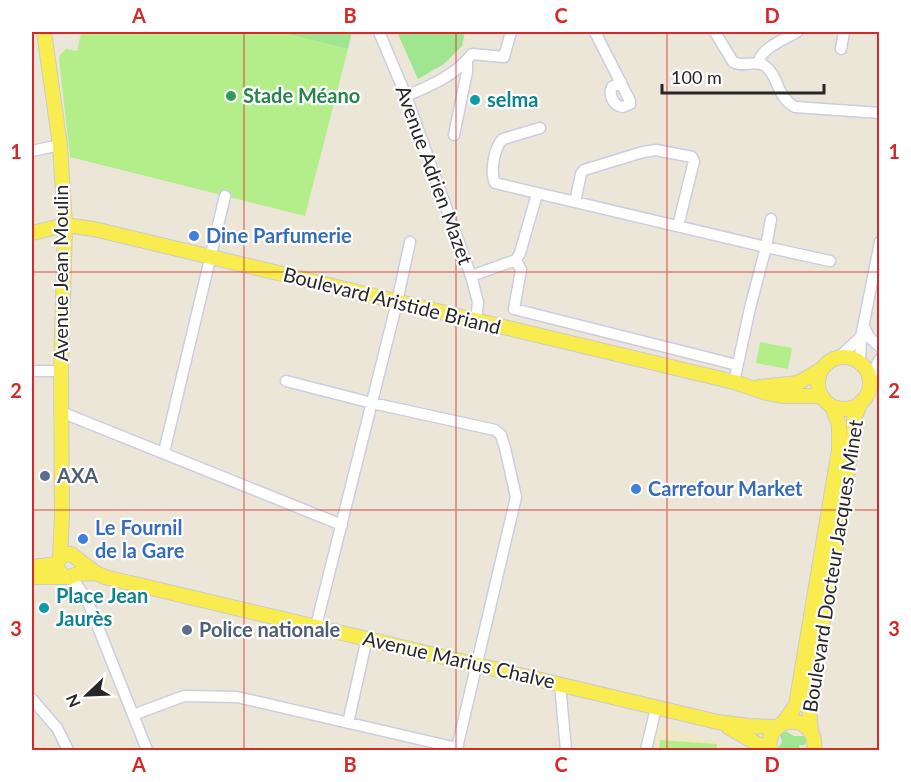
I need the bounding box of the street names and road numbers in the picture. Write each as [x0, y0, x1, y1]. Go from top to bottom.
street label: Avenue Adrien Mazet [391, 82, 479, 267]
street label: Avenue Jean Moulin [48, 184, 72, 362]
street label: Boulevard Aristide Briand [281, 261, 504, 339]
street label: Boulevard Docteur Jacques Minet [797, 418, 867, 714]
street label: Avenue Marius Chalve [361, 625, 558, 693]

